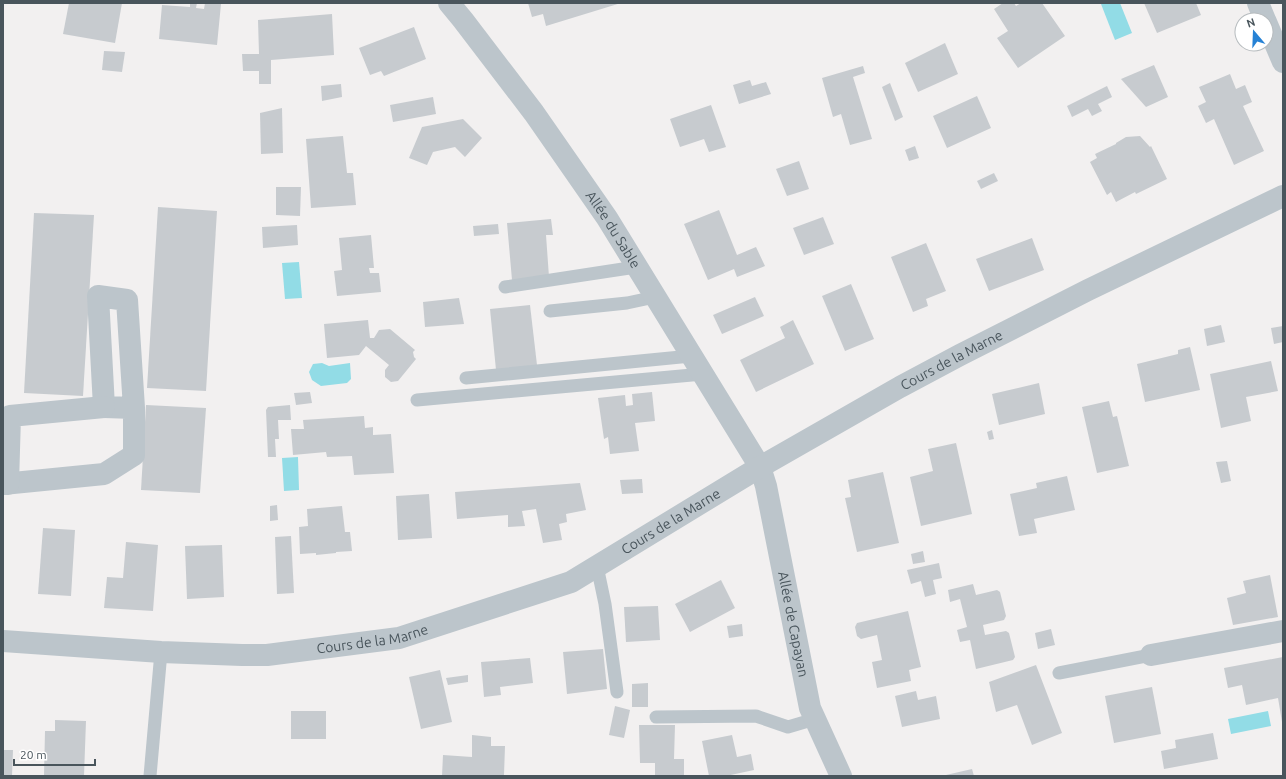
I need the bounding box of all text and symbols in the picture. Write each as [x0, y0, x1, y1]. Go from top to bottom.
north arrow [1234, 12, 1274, 52]
text: N [1245, 16, 1257, 30]
street label: Allée du Sable [583, 188, 644, 271]
street label: Cours de la Marne [898, 327, 1005, 393]
street label: Cours de la Marne [618, 485, 723, 558]
street label: Allée de Capayan [775, 570, 812, 678]
street label: Cours de la Marne [316, 621, 430, 657]
scale bar [14, 741, 95, 767]
text: 20 m [20, 748, 47, 761]

